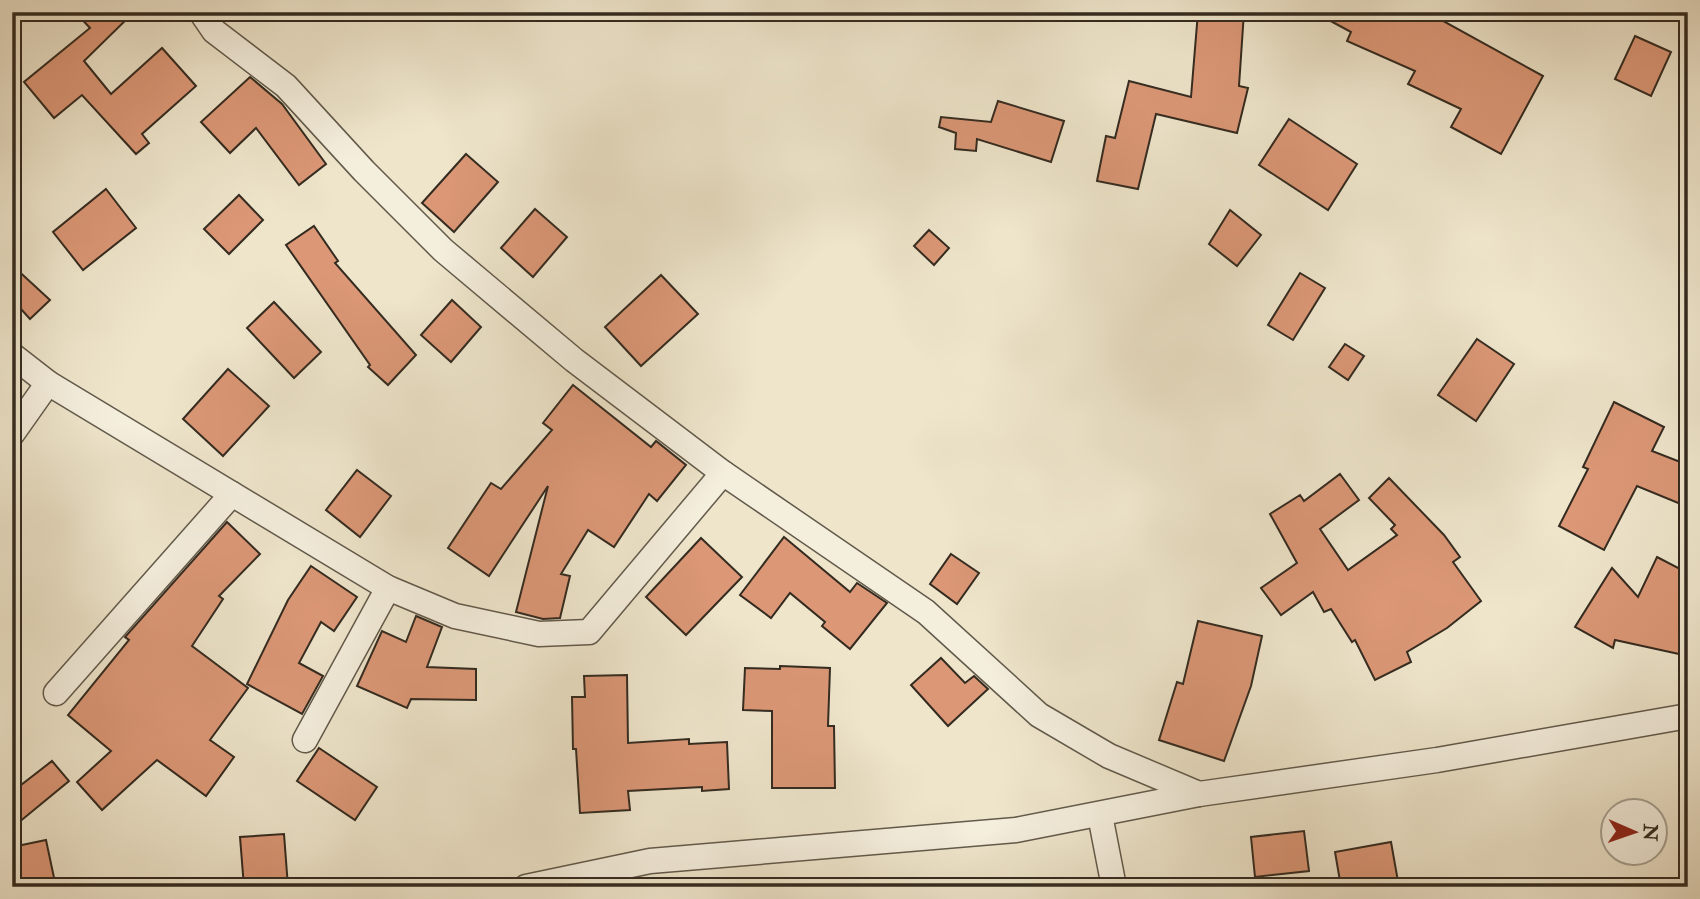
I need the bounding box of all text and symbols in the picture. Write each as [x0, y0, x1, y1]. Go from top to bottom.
north arrow [1598, 797, 1668, 867]
text: N [1638, 823, 1662, 842]

